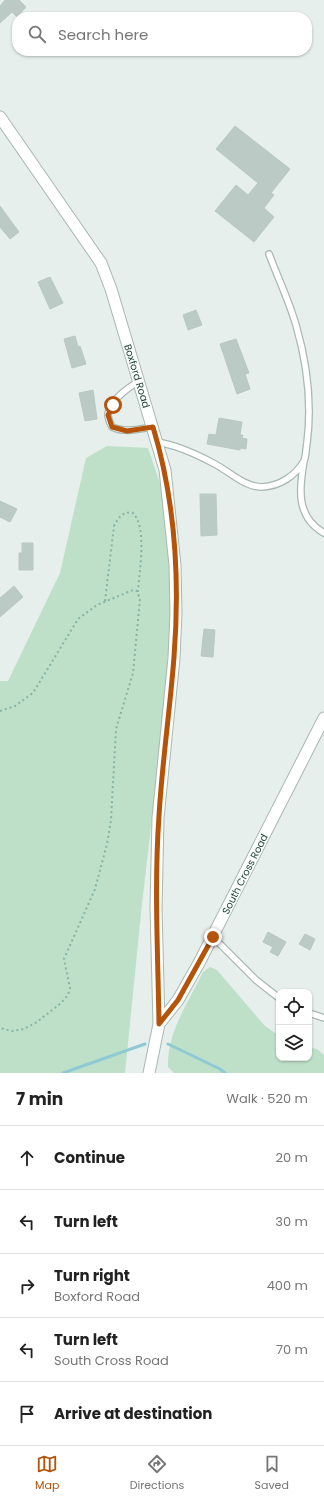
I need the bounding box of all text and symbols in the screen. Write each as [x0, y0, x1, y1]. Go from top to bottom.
search box [12, 12, 312, 56]
icon: search [26, 23, 48, 45]
text: Search here [58, 24, 148, 45]
street label: Boxford Road [120, 342, 154, 410]
route start [104, 396, 122, 414]
street label: South Cross Road [218, 831, 272, 917]
route end [204, 928, 222, 946]
map controls [276, 989, 312, 1061]
button: locate [276, 989, 312, 1025]
button: layers [276, 1025, 312, 1061]
text: 7 min [16, 1087, 63, 1111]
text: Walk · 520 m [226, 1089, 308, 1108]
icon: ahead [16, 1147, 38, 1169]
text: Continue [54, 1147, 125, 1168]
text: 20 m [275, 1148, 308, 1167]
icon: left [16, 1211, 38, 1233]
text: Turn left [54, 1211, 118, 1232]
text: 30 m [275, 1212, 308, 1231]
text: Turn right [54, 1265, 130, 1286]
icon: right [16, 1275, 38, 1297]
text: 400 m [267, 1276, 308, 1295]
text: Boxford Road [54, 1287, 140, 1306]
text: Turn left [54, 1329, 118, 1350]
icon: left [16, 1339, 38, 1361]
text: 70 m [276, 1340, 308, 1359]
text: South Cross Road [54, 1351, 169, 1370]
icon: arrive [16, 1403, 38, 1425]
text: Arrive at destination [54, 1403, 212, 1424]
tab: Map [35, 1453, 59, 1494]
tab: Directions [130, 1453, 184, 1494]
tab: Saved [255, 1453, 289, 1494]

